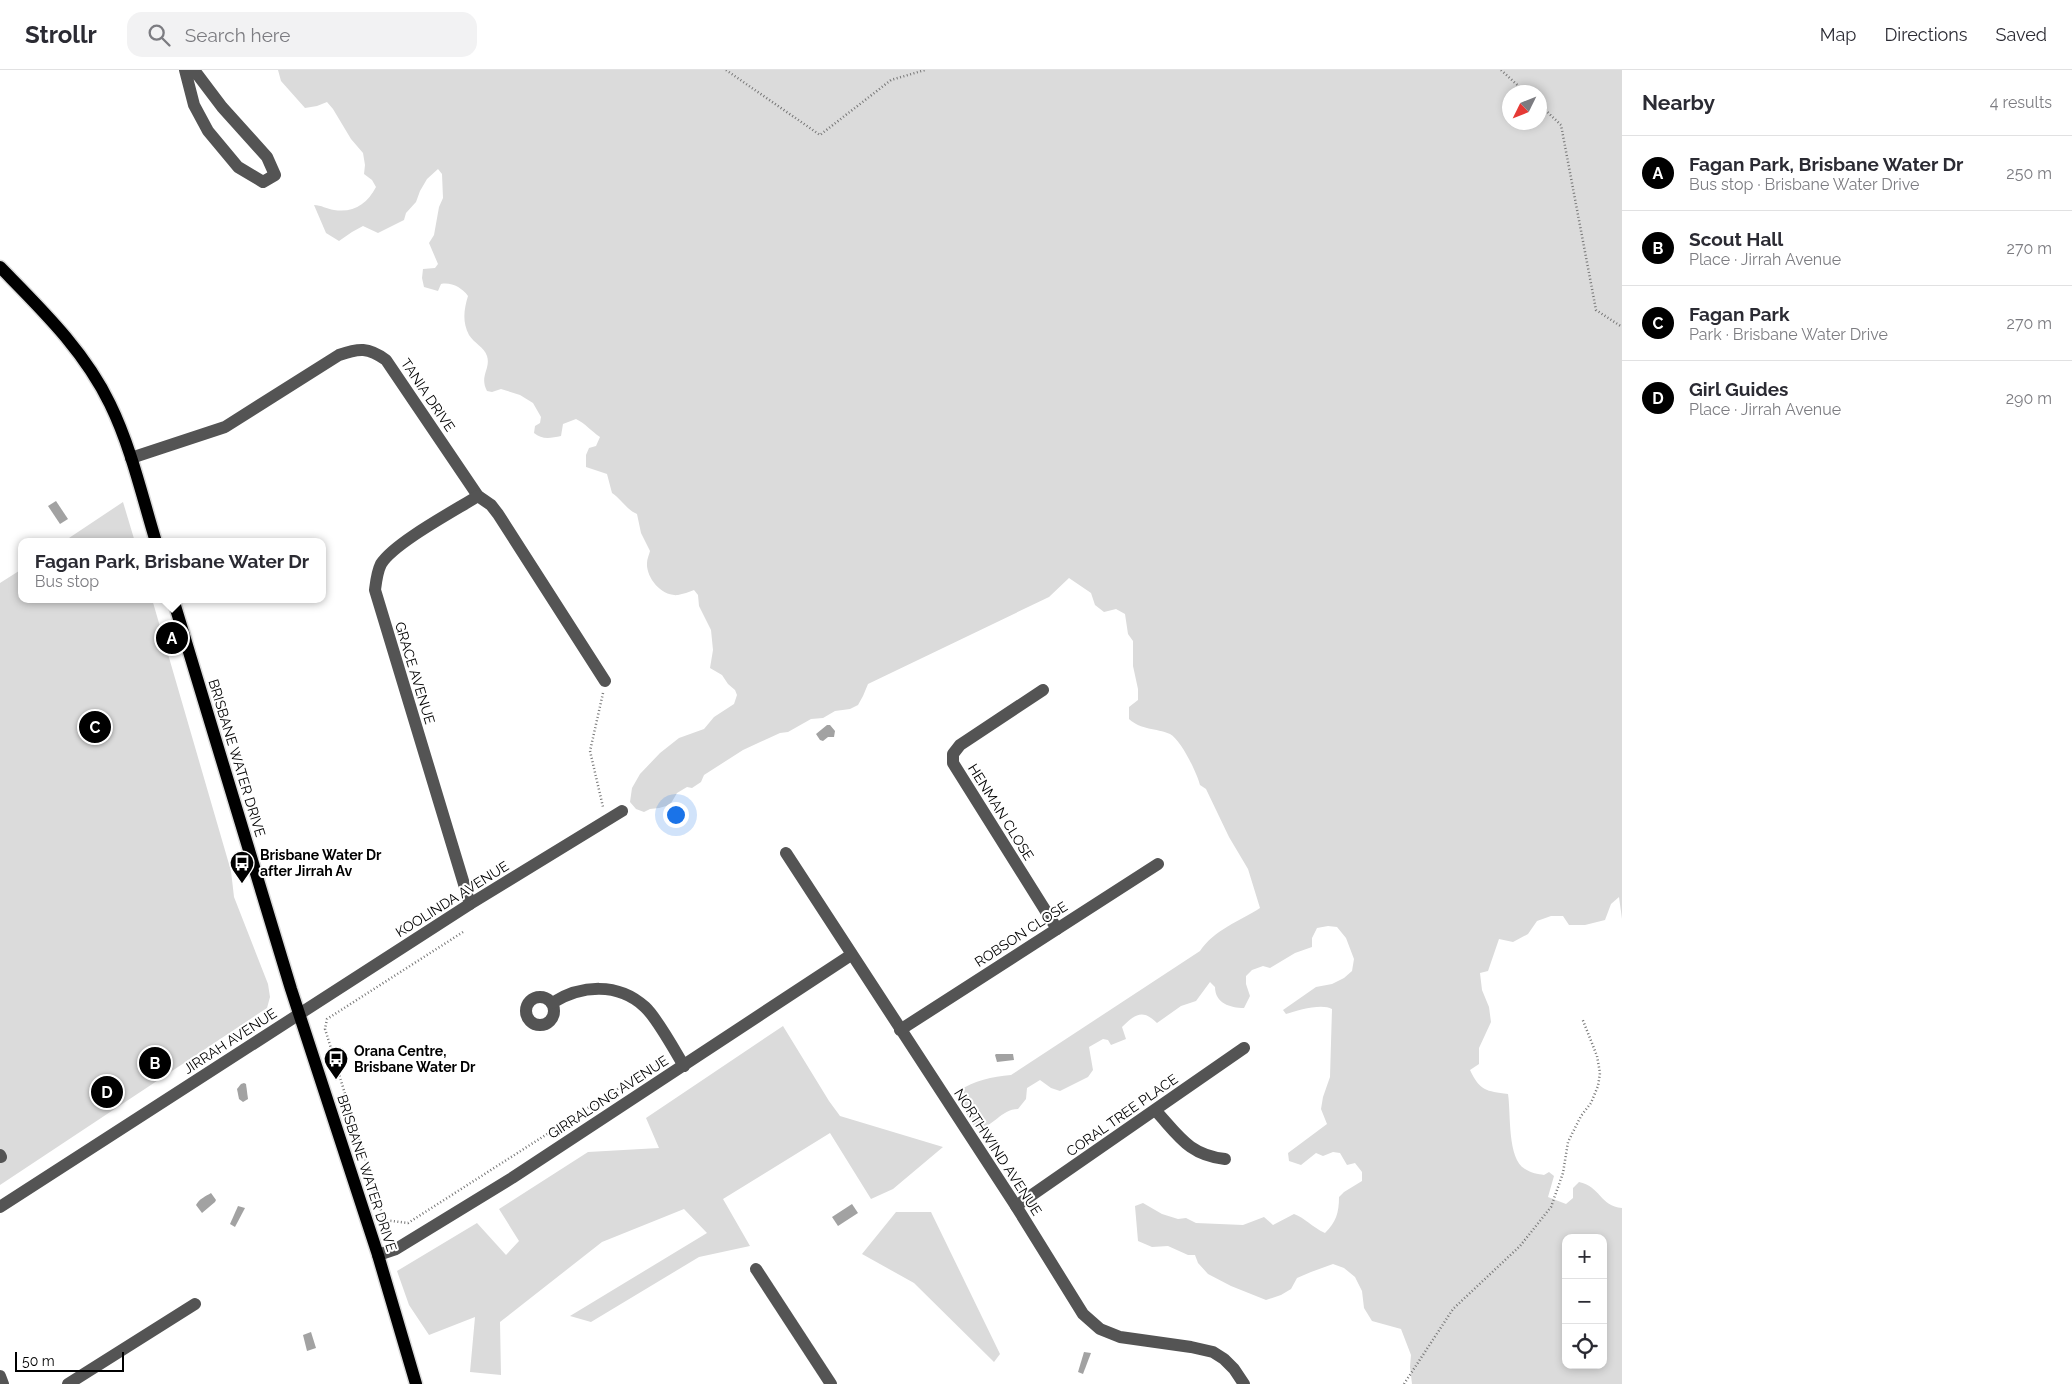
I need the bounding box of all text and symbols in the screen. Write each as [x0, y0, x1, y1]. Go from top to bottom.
search box [127, 12, 477, 57]
text: Strollr [25, 20, 97, 49]
icon: search [145, 21, 173, 49]
text: Search here [185, 24, 290, 46]
text: Map [1820, 24, 1856, 45]
text: Directions [1884, 24, 1968, 45]
text: Saved [1996, 24, 2047, 45]
north arrow [1502, 85, 1547, 130]
text: Nearby [1642, 90, 1715, 115]
text: 4 results [1990, 93, 2052, 112]
text: Fagan Park, Brisbane Water Dr [1689, 153, 1963, 175]
text: A [1653, 164, 1663, 183]
text: 250 m [2006, 164, 2052, 183]
text: Bus stop · Brisbane Water Drive [1689, 175, 1919, 194]
text: Scout Hall [1689, 228, 1783, 250]
text: B [1653, 239, 1663, 258]
text: 270 m [2007, 239, 2052, 258]
text: Place · Jirrah Avenue [1689, 250, 1841, 269]
text: Fagan Park [1689, 303, 1790, 325]
text: C [1653, 314, 1663, 333]
text: 270 m [2007, 314, 2052, 333]
text: Park · Brisbane Water Drive [1689, 325, 1888, 344]
street label: TANIA DRIVE [398, 355, 458, 435]
text: Girl Guides [1689, 378, 1788, 400]
text: D [1652, 389, 1664, 408]
text: 290 m [2006, 389, 2052, 408]
text: Place · Jirrah Avenue [1689, 400, 1841, 419]
popup [18, 538, 326, 603]
text: Fagan Park, Brisbane Water Dr [35, 550, 309, 572]
text: Bus stop [35, 572, 99, 591]
pin: A [156, 619, 188, 657]
street label: GRACE AVENUE [392, 620, 438, 726]
street label: BRISBANE WATER DRIVE [205, 677, 269, 839]
pin: C [79, 708, 111, 746]
street label: HENMAN CLOSE [965, 761, 1037, 863]
your location [663, 802, 689, 828]
place label: Brisbane Water Dr after Jirrah Av [260, 847, 382, 879]
bus stop icon: Brisbane Water Dr after Jirrah Av [229, 850, 255, 884]
street label: KOOLINDA AVENUE [392, 858, 512, 940]
street label: ROBSON CLOSE [972, 898, 1070, 970]
street label: JIRRAH AVENUE [180, 1005, 280, 1077]
place label: Orana Centre, Brisbane Water Dr [354, 1043, 476, 1075]
pin: B [139, 1044, 171, 1082]
bus stop icon: Orana Centre, Brisbane Water Dr [323, 1046, 349, 1080]
street label: GIRRALONG AVENUE [545, 1052, 671, 1142]
street label: CORAL TREE PLACE [1063, 1071, 1181, 1159]
pin: D [91, 1073, 123, 1111]
street label: NORTHWIND AVENUE [951, 1086, 1045, 1218]
street label: BRISBANE WATER DRIVE [334, 1092, 400, 1254]
map controls [1562, 1234, 1607, 1369]
button: + [1562, 1234, 1607, 1279]
button: − [1562, 1279, 1607, 1324]
button: locate [1562, 1324, 1607, 1369]
scale bar [15, 1349, 124, 1372]
text: 50 m [22, 1353, 55, 1369]

